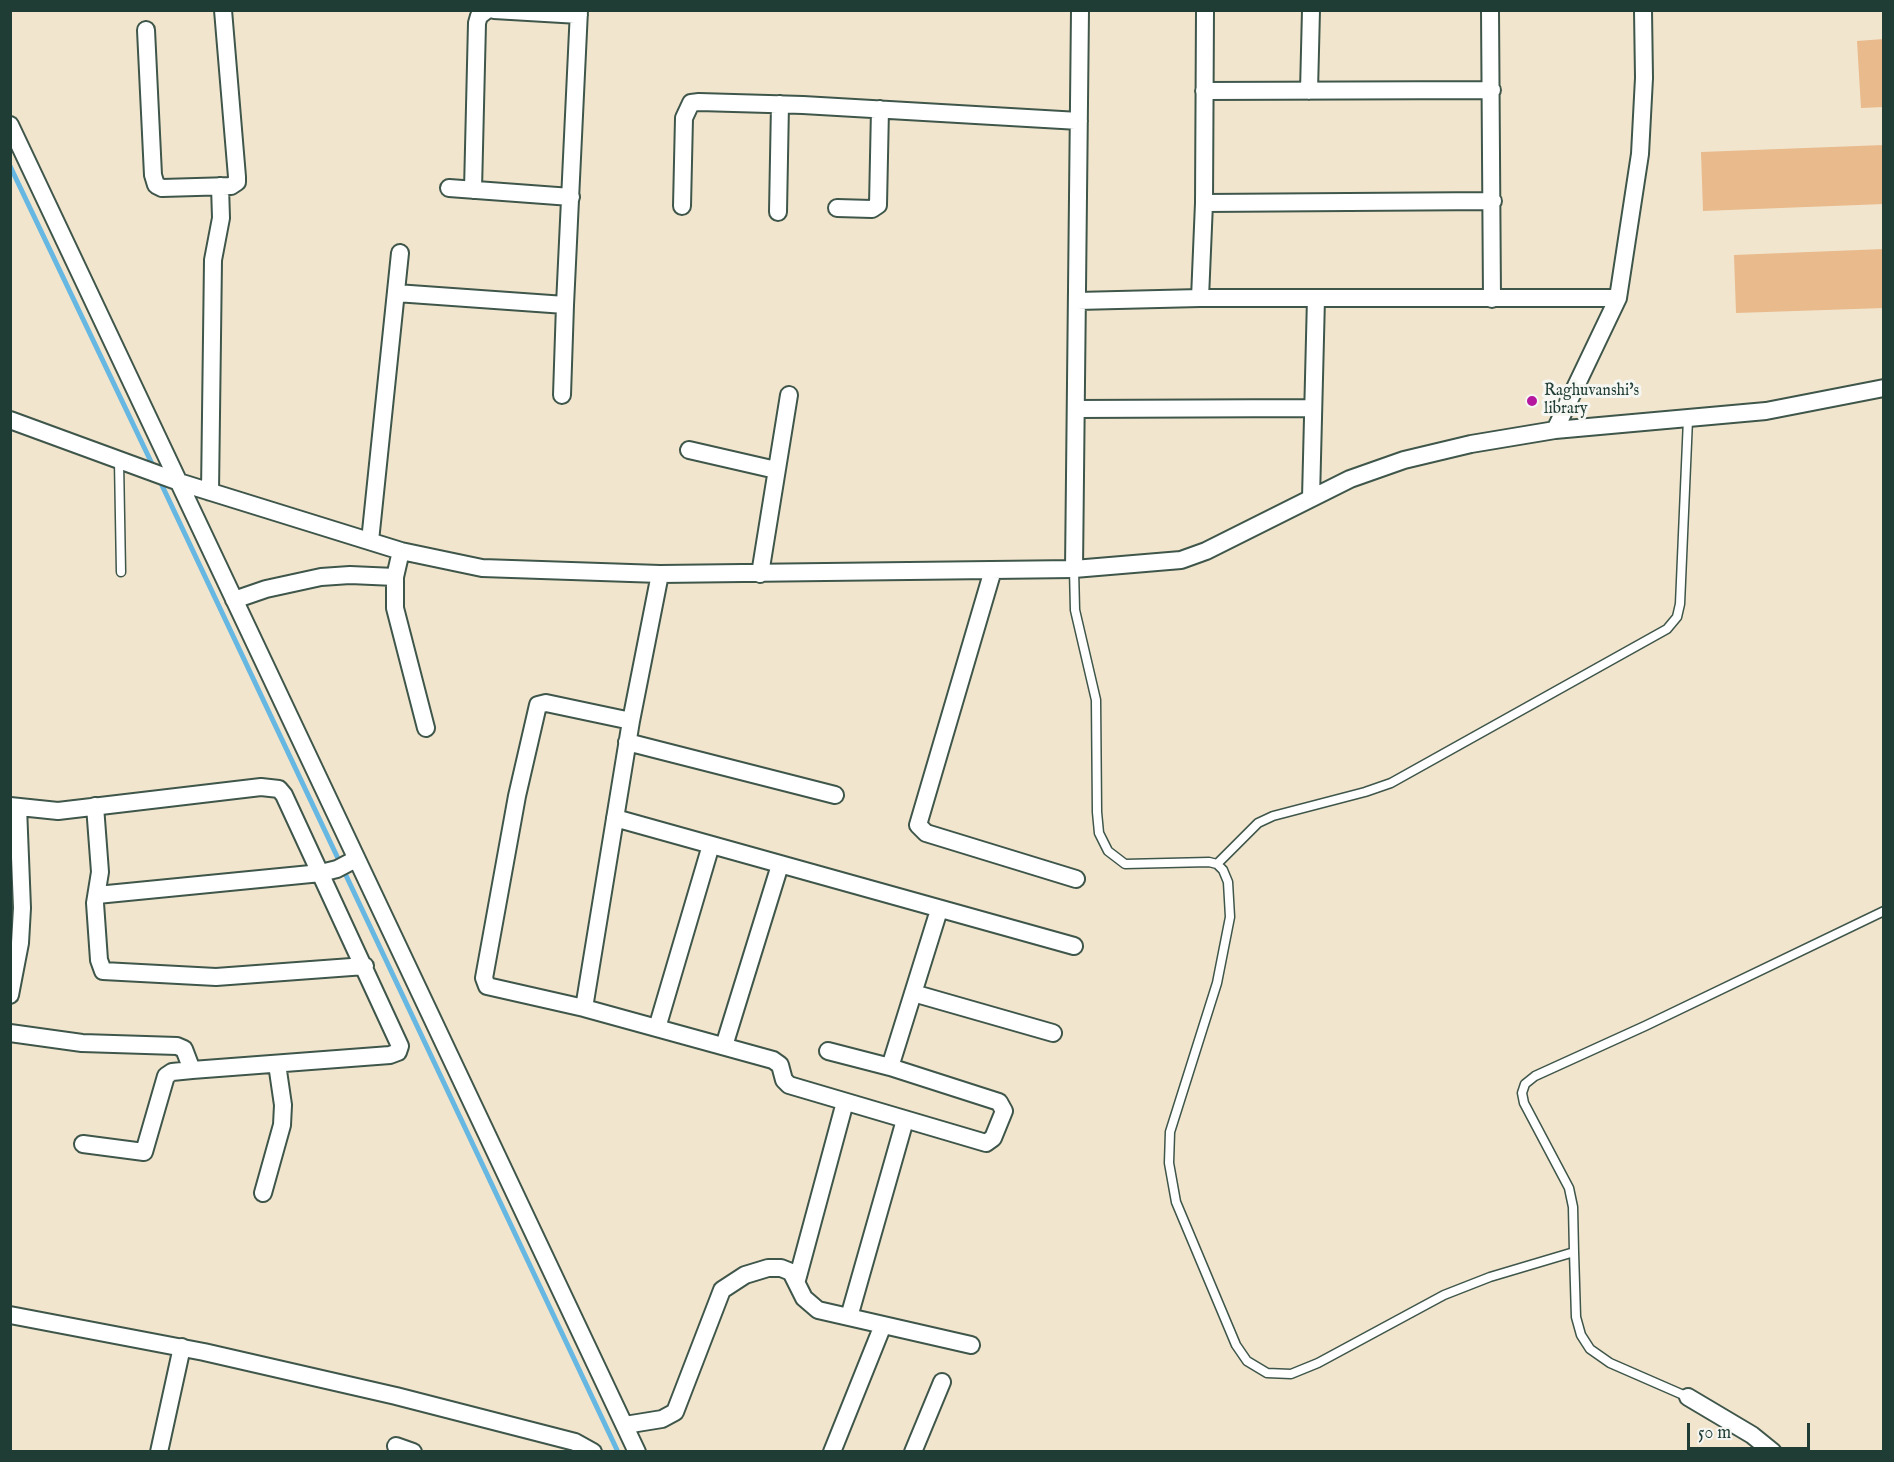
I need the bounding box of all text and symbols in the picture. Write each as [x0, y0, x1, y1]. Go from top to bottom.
place label: Raghuvanshi's library [1544, 382, 1639, 420]
marker: Raghuvanshi's library [1525, 394, 1539, 408]
scale bar [1690, 1411, 1813, 1449]
text: 50 m [1698, 1422, 1731, 1445]

